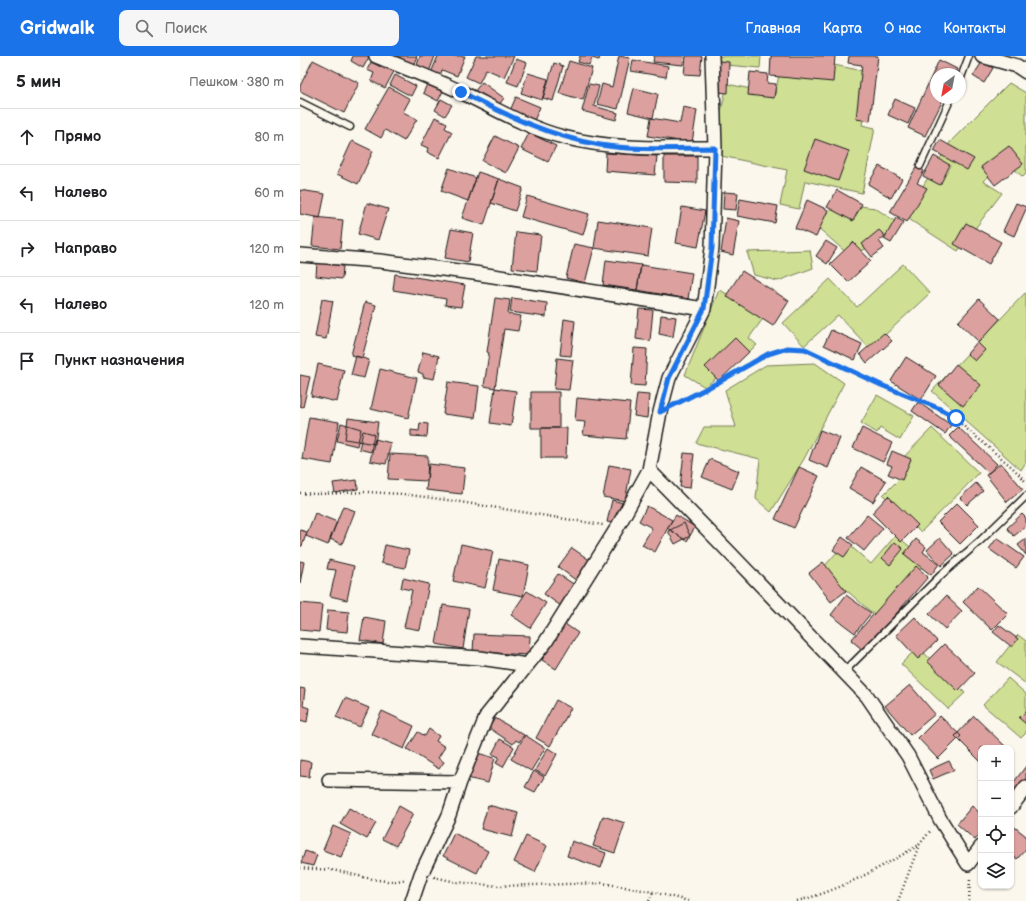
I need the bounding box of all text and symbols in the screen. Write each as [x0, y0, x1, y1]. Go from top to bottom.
search box [119, 10, 399, 46]
text: Gridwalk [20, 17, 95, 40]
icon: search [133, 17, 155, 39]
text: Поиск [165, 19, 207, 38]
text: Главная [746, 20, 801, 37]
text: Карта [823, 20, 862, 37]
text: О нас [884, 20, 921, 37]
text: Контакты [943, 20, 1006, 37]
north arrow [930, 68, 966, 104]
text: 5 мин [16, 72, 61, 92]
text: Пешком · 380 m [189, 74, 284, 90]
route end [452, 83, 470, 101]
icon: ahead [16, 126, 38, 148]
text: Прямо [54, 127, 101, 146]
text: 80 m [255, 129, 284, 145]
icon: left [16, 182, 38, 204]
text: Налево [54, 183, 107, 202]
text: 60 m [254, 185, 284, 201]
icon: right [16, 238, 38, 260]
text: Направо [54, 239, 117, 258]
text: 120 m [249, 241, 284, 257]
icon: left [16, 294, 38, 316]
text: Налево [54, 295, 107, 314]
text: 120 m [249, 297, 284, 313]
icon: arrive [16, 350, 38, 372]
text: Пункт назначения [54, 351, 185, 370]
route start [947, 409, 965, 427]
map controls [978, 745, 1014, 889]
button: + [978, 745, 1014, 781]
button: − [978, 781, 1014, 817]
button: locate [978, 817, 1014, 853]
button: layers [978, 853, 1014, 889]

